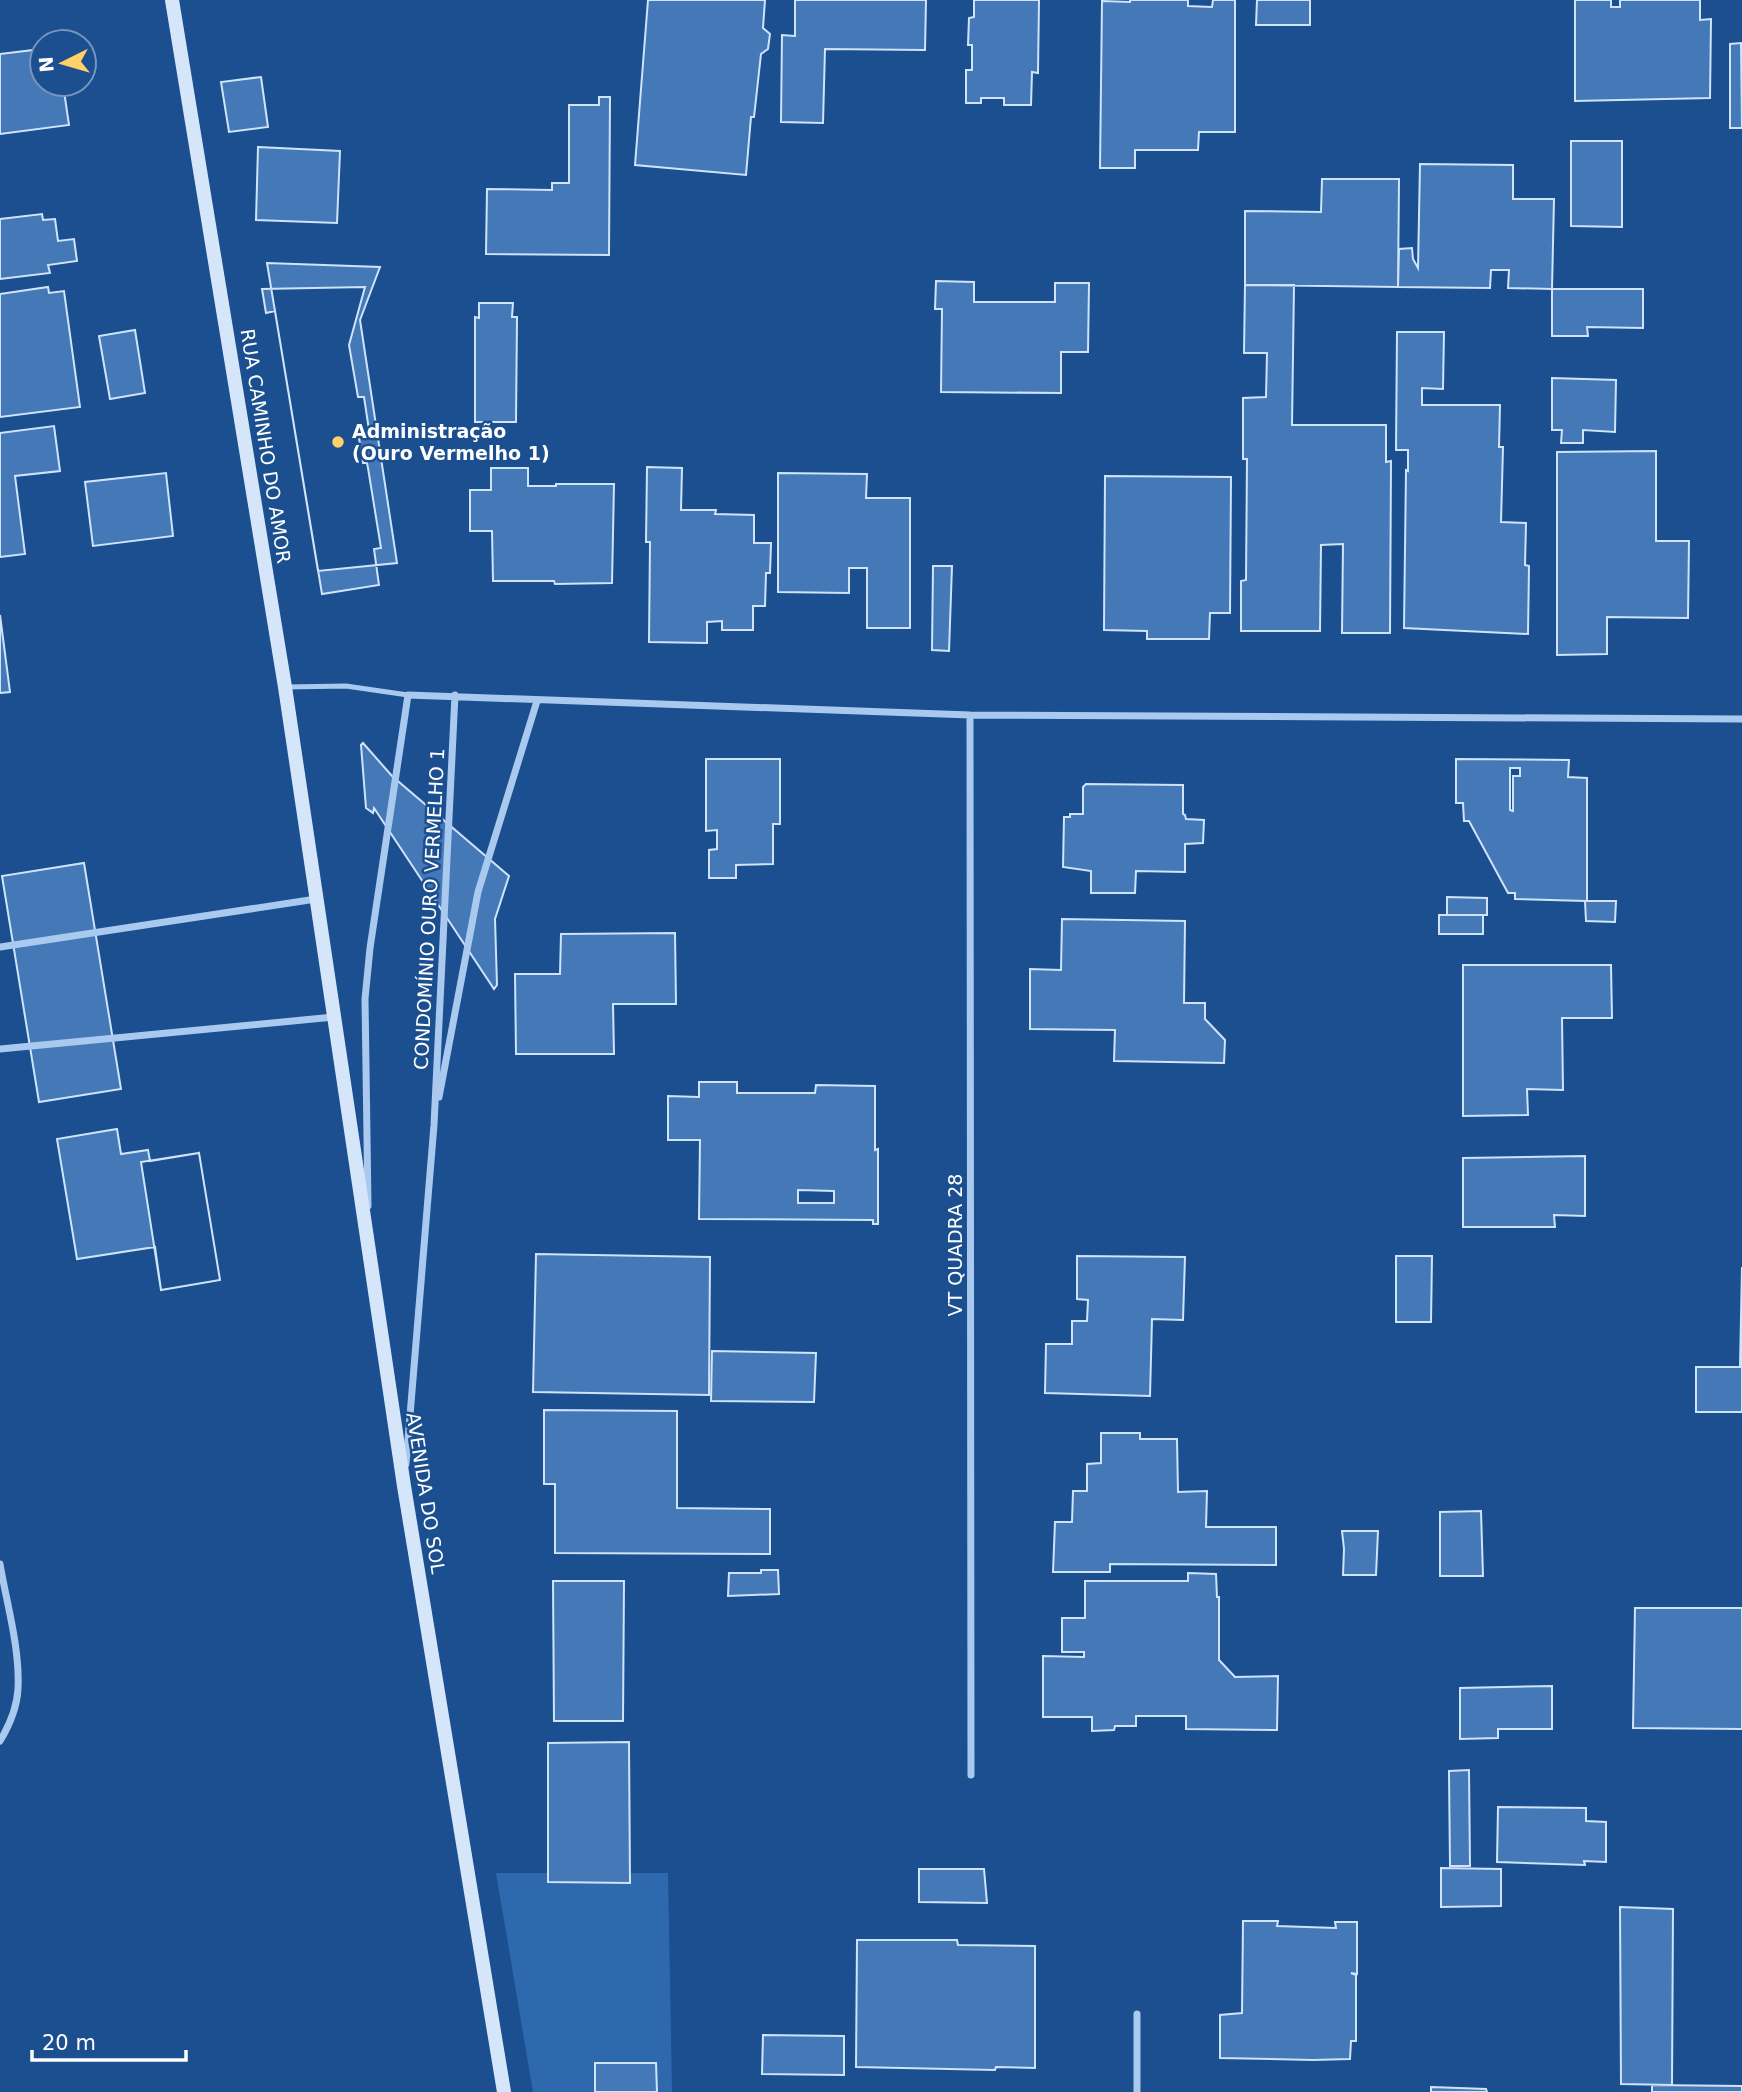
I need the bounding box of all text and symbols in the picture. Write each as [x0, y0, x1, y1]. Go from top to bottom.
north arrow [28, 28, 98, 98]
text: N [34, 56, 58, 73]
street label: RUA CAMINHO DO AMOR [237, 327, 295, 565]
place label: Administração (Ouro Vermelho 1) [352, 420, 550, 464]
marker: Administração (Ouro Vermelho 1) [330, 434, 346, 450]
street label: CONDOMÍNIO OURO VERMELHO 1 [410, 747, 448, 1071]
street label: VT QUADRA 28 [944, 1174, 966, 1316]
street label: AVENIDA DO SOL [402, 1411, 450, 1576]
scale bar [32, 2018, 186, 2062]
text: 20 m [42, 2031, 96, 2055]

